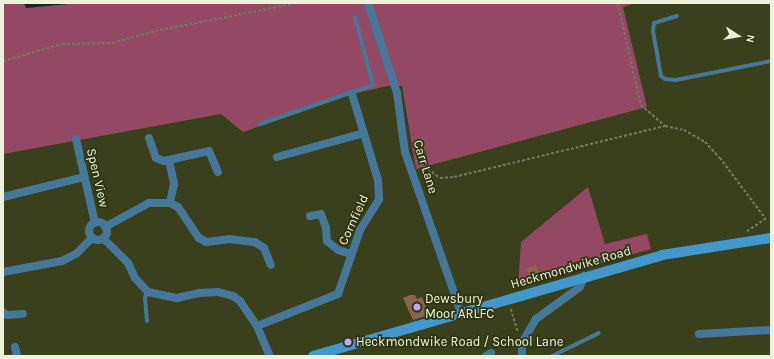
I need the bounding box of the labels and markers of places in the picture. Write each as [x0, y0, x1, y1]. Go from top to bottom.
place label: Dewsbury Moor ARLFC [425, 292, 494, 323]
marker: Dewsbury Moor ARLFC [412, 302, 422, 312]
place label: Heckmondwike Road / School Lane [356, 334, 563, 350]
marker: Heckmondwike Road / School Lane [343, 337, 353, 347]

